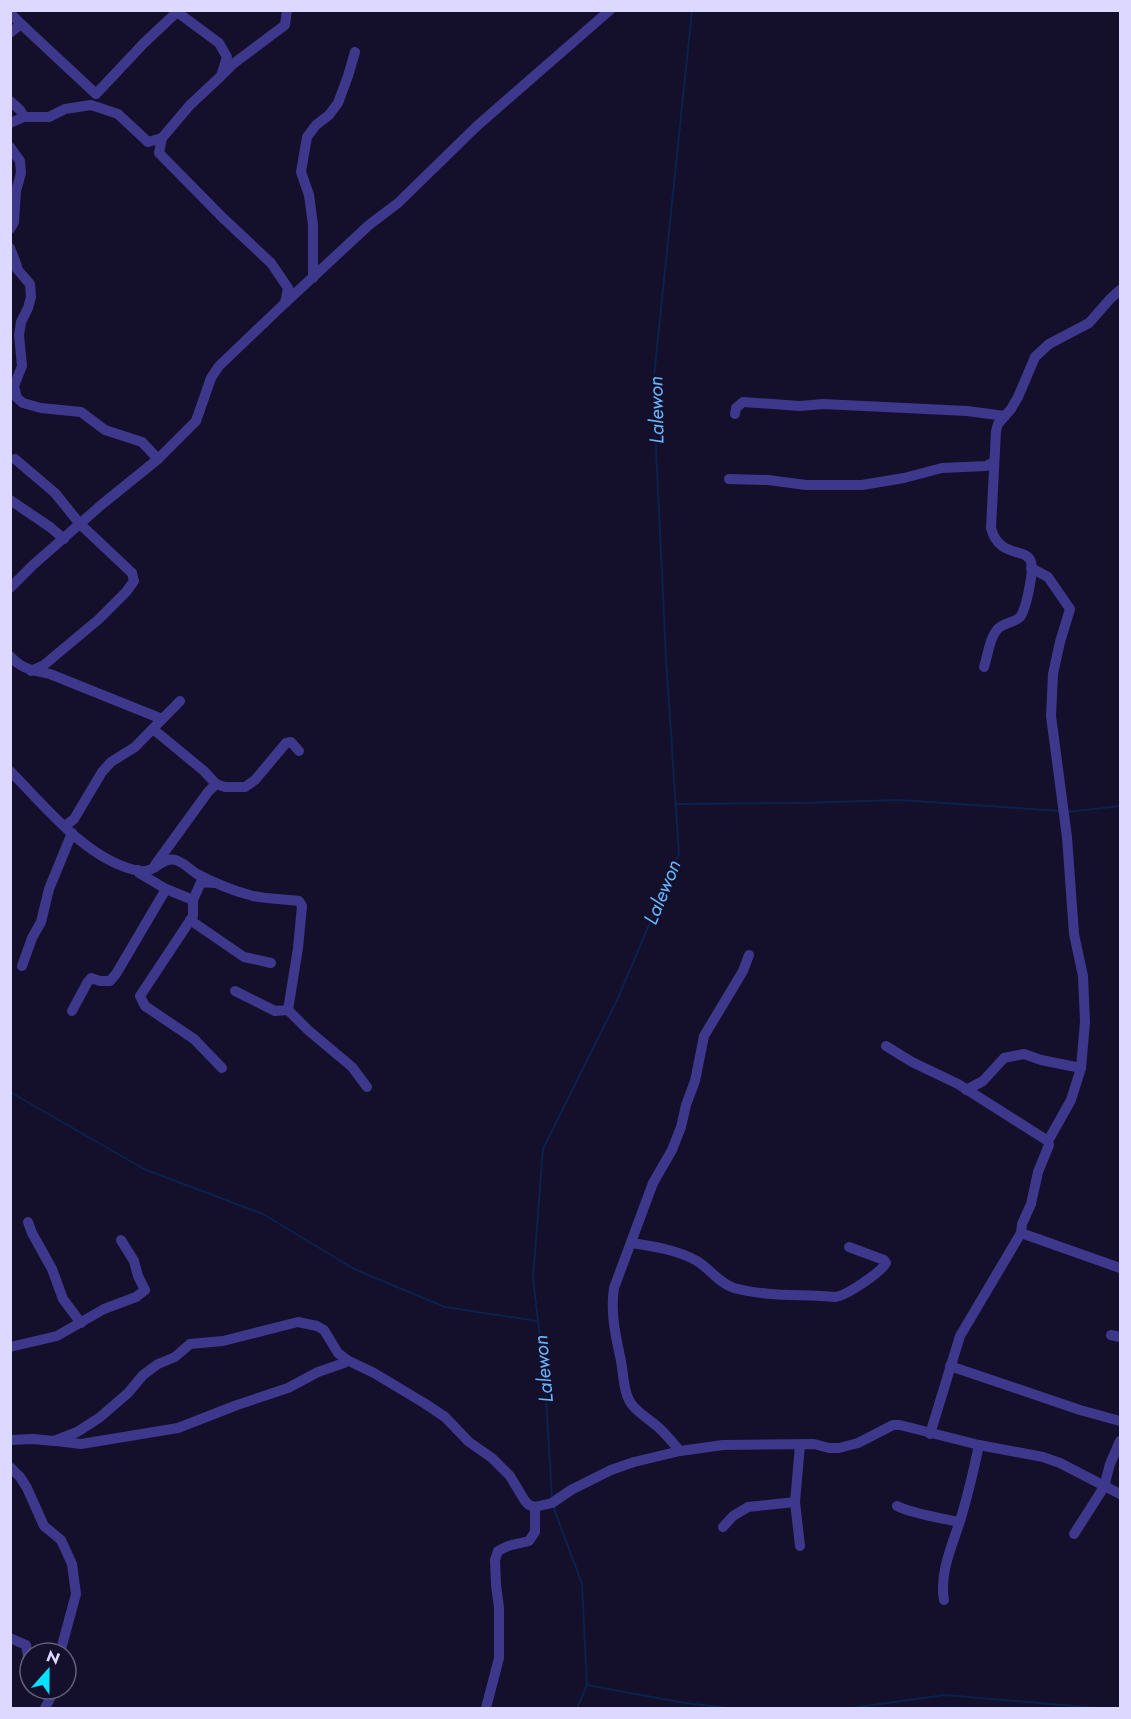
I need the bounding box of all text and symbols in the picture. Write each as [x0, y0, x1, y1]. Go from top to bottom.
water label: Lalewon [641, 376, 672, 444]
water label: Lalewon [636, 855, 689, 929]
water label: Lalewon [526, 1334, 561, 1404]
north arrow [18, 1641, 78, 1701]
text: N [43, 1644, 63, 1670]

